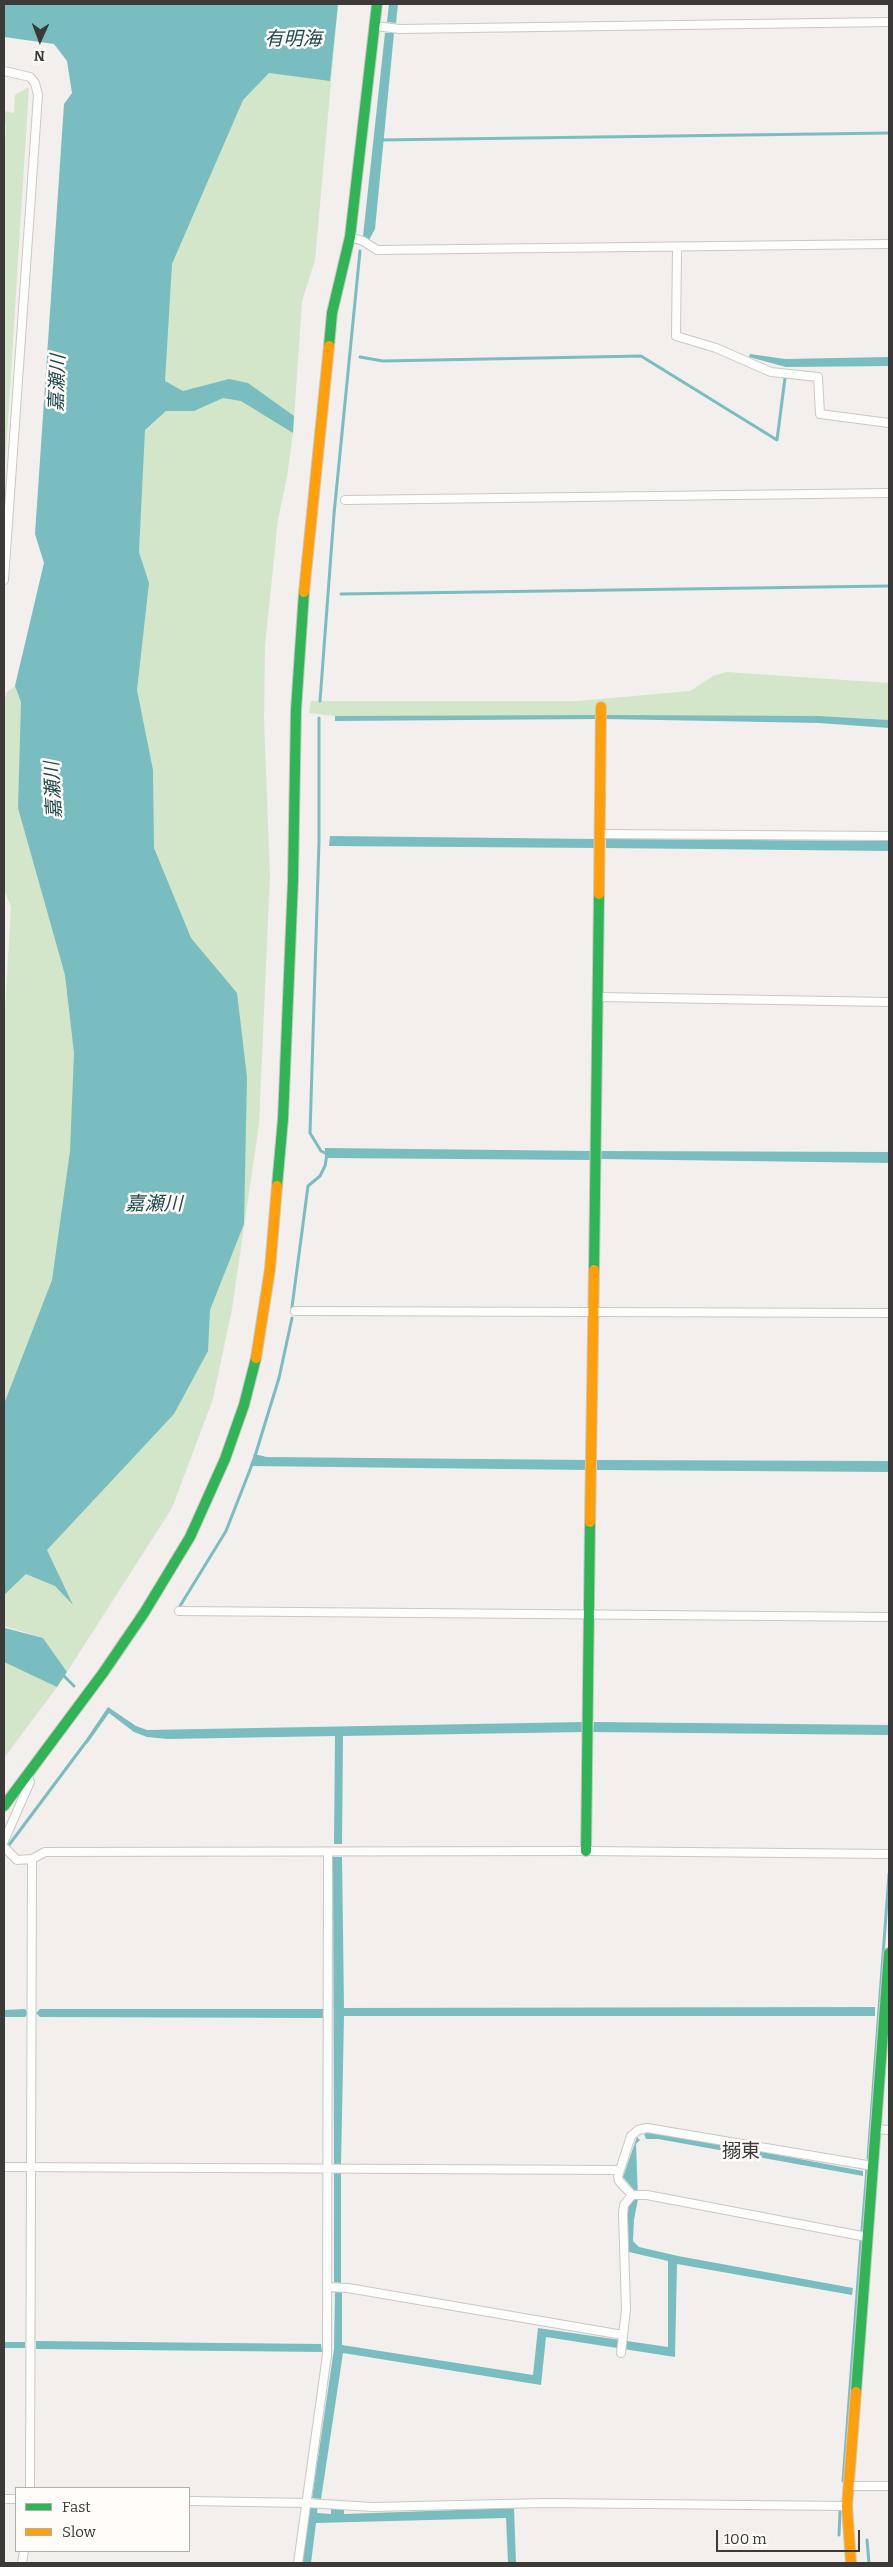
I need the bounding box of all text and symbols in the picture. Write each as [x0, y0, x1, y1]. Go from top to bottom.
north arrow [15, 15, 65, 65]
water label: 有明海 [265, 29, 321, 51]
text: N [34, 47, 45, 64]
water label: 嘉瀬川 [46, 354, 70, 412]
water label: 嘉瀬川 [41, 761, 67, 819]
water label: 嘉瀬川 [126, 1194, 182, 1216]
district label: 搦東 [722, 2141, 760, 2163]
legend [15, 2487, 190, 2552]
text: Fast [62, 2498, 91, 2516]
scale bar [718, 2520, 862, 2552]
text: Slow [62, 2523, 96, 2541]
text: 100 m [724, 2530, 767, 2548]

